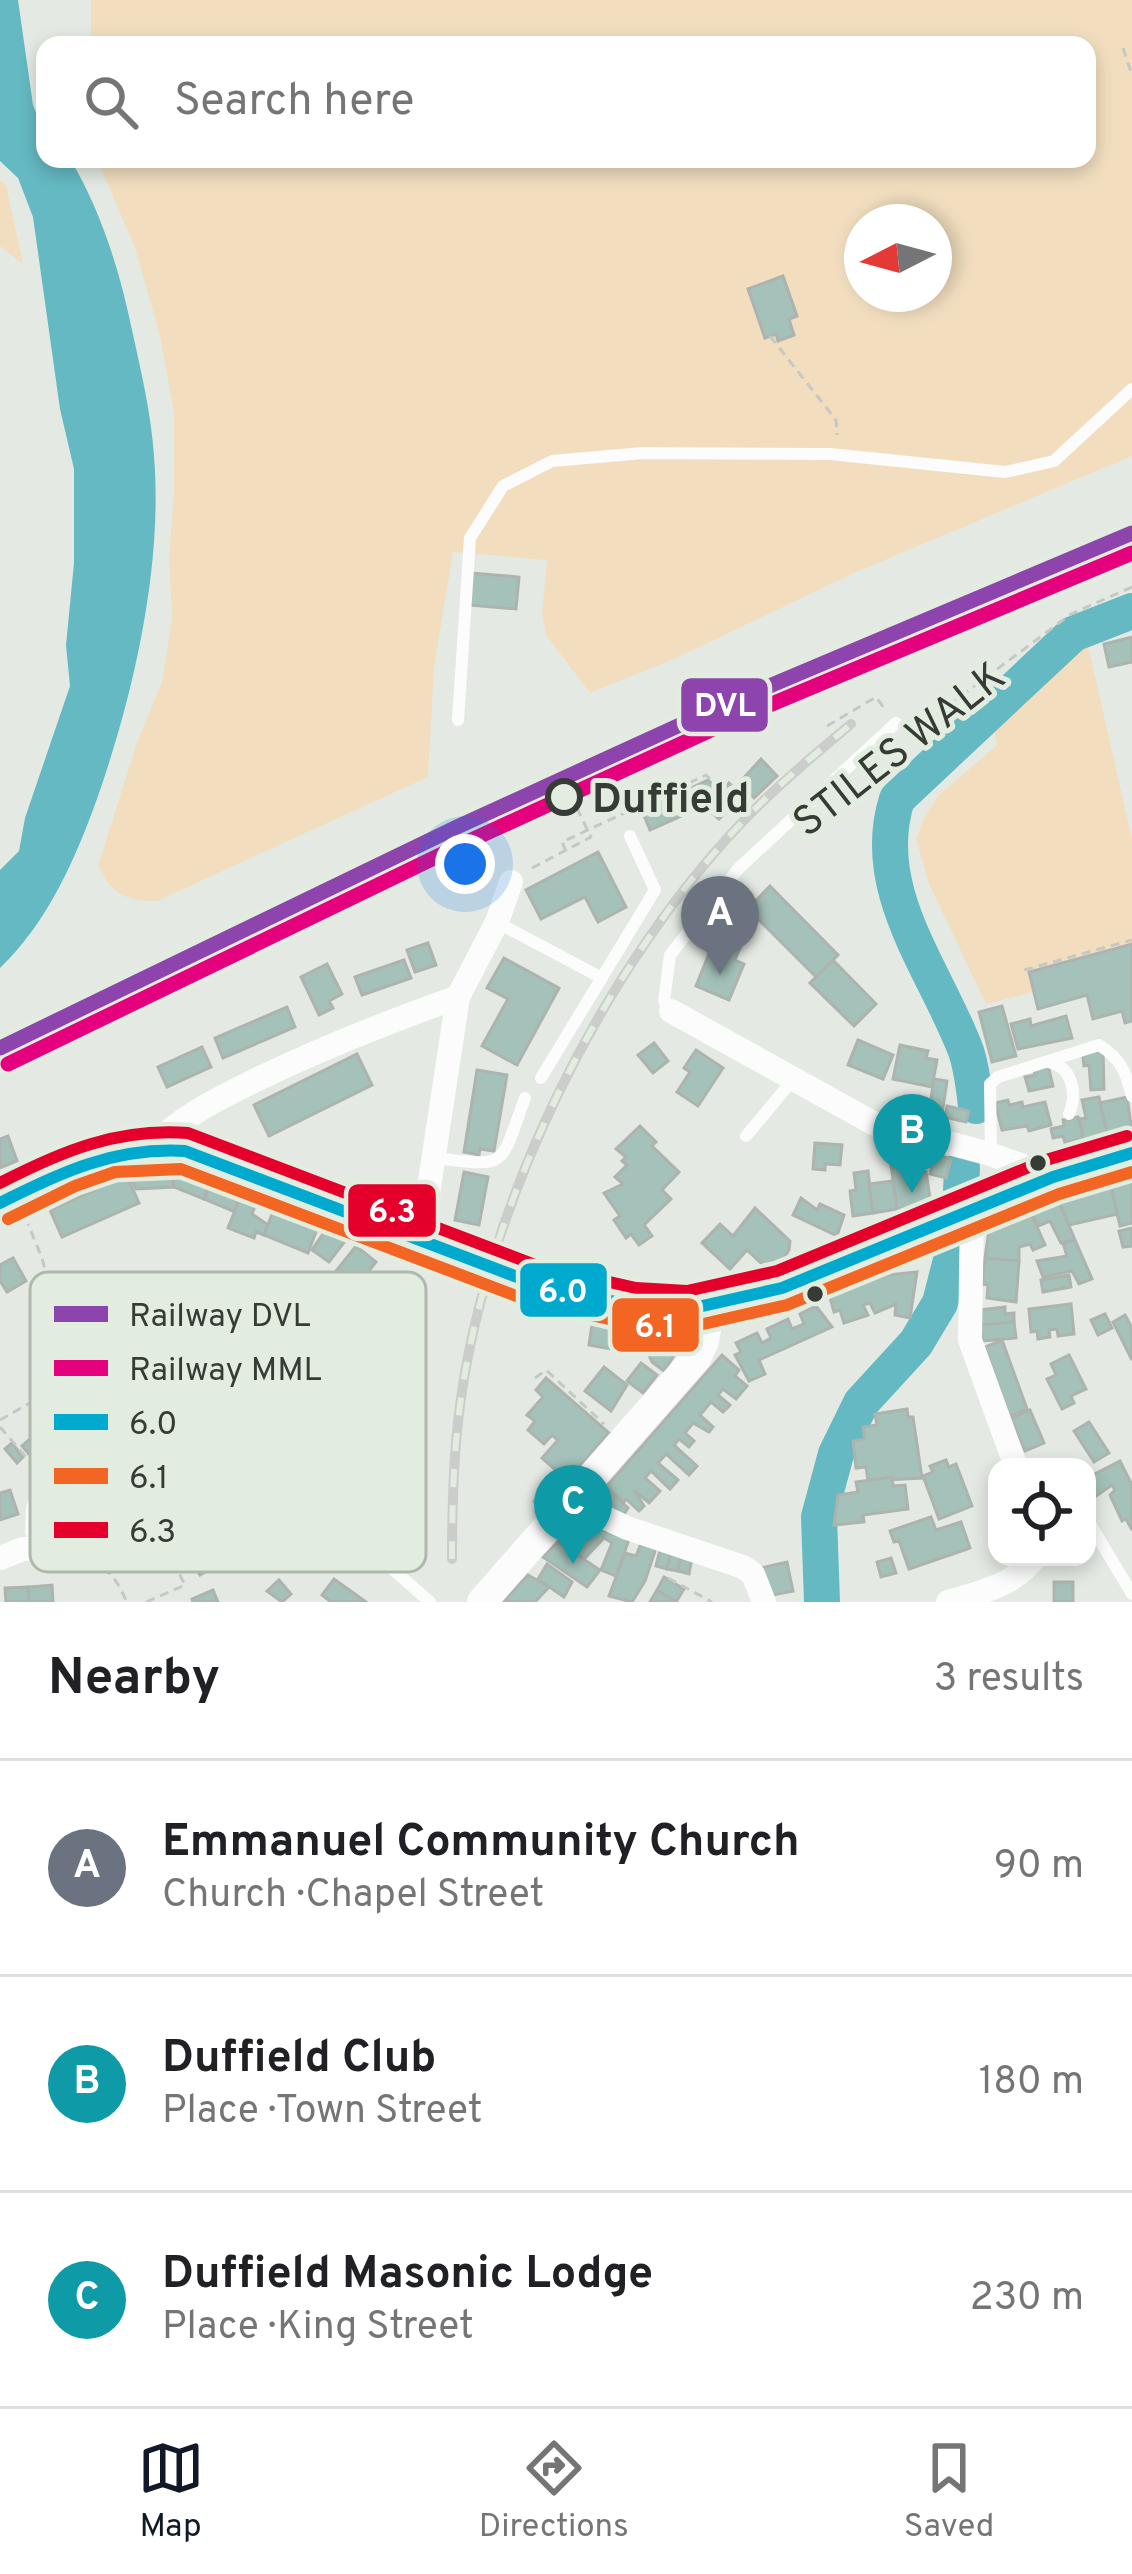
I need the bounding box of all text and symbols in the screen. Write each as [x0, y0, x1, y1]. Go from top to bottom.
search box [36, 36, 1096, 168]
icon: search [78, 69, 144, 135]
text: Search here [174, 74, 414, 131]
north arrow [844, 204, 952, 312]
street label: STILES WALK [784, 652, 1018, 851]
line badge: DVL [679, 676, 770, 734]
text: DVL [694, 687, 756, 729]
place label: Duffield [592, 775, 749, 828]
marker: Duffield [547, 780, 581, 814]
your location [435, 834, 495, 894]
pin: A [681, 876, 759, 975]
pin: B [873, 1094, 951, 1193]
unlabelled marker [1027, 1152, 1049, 1174]
line badge: 6.3 [346, 1182, 438, 1239]
text: 6.3 [368, 1193, 416, 1235]
line badge: 6.0 [518, 1261, 609, 1319]
legend [30, 1272, 426, 1572]
text: 6.0 [538, 1273, 588, 1315]
unlabelled marker [804, 1283, 826, 1305]
line badge: 6.1 [610, 1296, 701, 1354]
text: Railway DVL [129, 1297, 311, 1339]
text: 6.1 [634, 1308, 676, 1350]
text: Railway MML [129, 1351, 322, 1393]
text: 6.0 [129, 1405, 177, 1447]
map controls [988, 1458, 1096, 1566]
button: locate [988, 1458, 1096, 1566]
text: 6.1 [129, 1459, 168, 1501]
pin: C [534, 1465, 612, 1564]
text: 6.3 [129, 1513, 176, 1555]
text: Nearby [48, 1648, 220, 1713]
text: 3 results [934, 1656, 1084, 1705]
text: Emmanuel Community Church [162, 1815, 800, 1872]
text: A [73, 1843, 101, 1892]
text: 90 m [994, 1843, 1084, 1892]
text: Church · Chapel Street [162, 1872, 544, 1921]
text: Duffield Club [162, 2031, 436, 2088]
text: B [74, 2059, 100, 2108]
text: 180 m [979, 2059, 1084, 2108]
text: Place · Town Street [162, 2088, 482, 2137]
text: Duffield Masonic Lodge [162, 2247, 653, 2304]
text: C [75, 2275, 99, 2324]
text: 230 m [970, 2275, 1084, 2324]
text: Place · King Street [162, 2304, 474, 2353]
tab: Map [138, 2435, 204, 2549]
tab: Directions [479, 2435, 629, 2549]
tab: Saved [904, 2435, 994, 2549]

